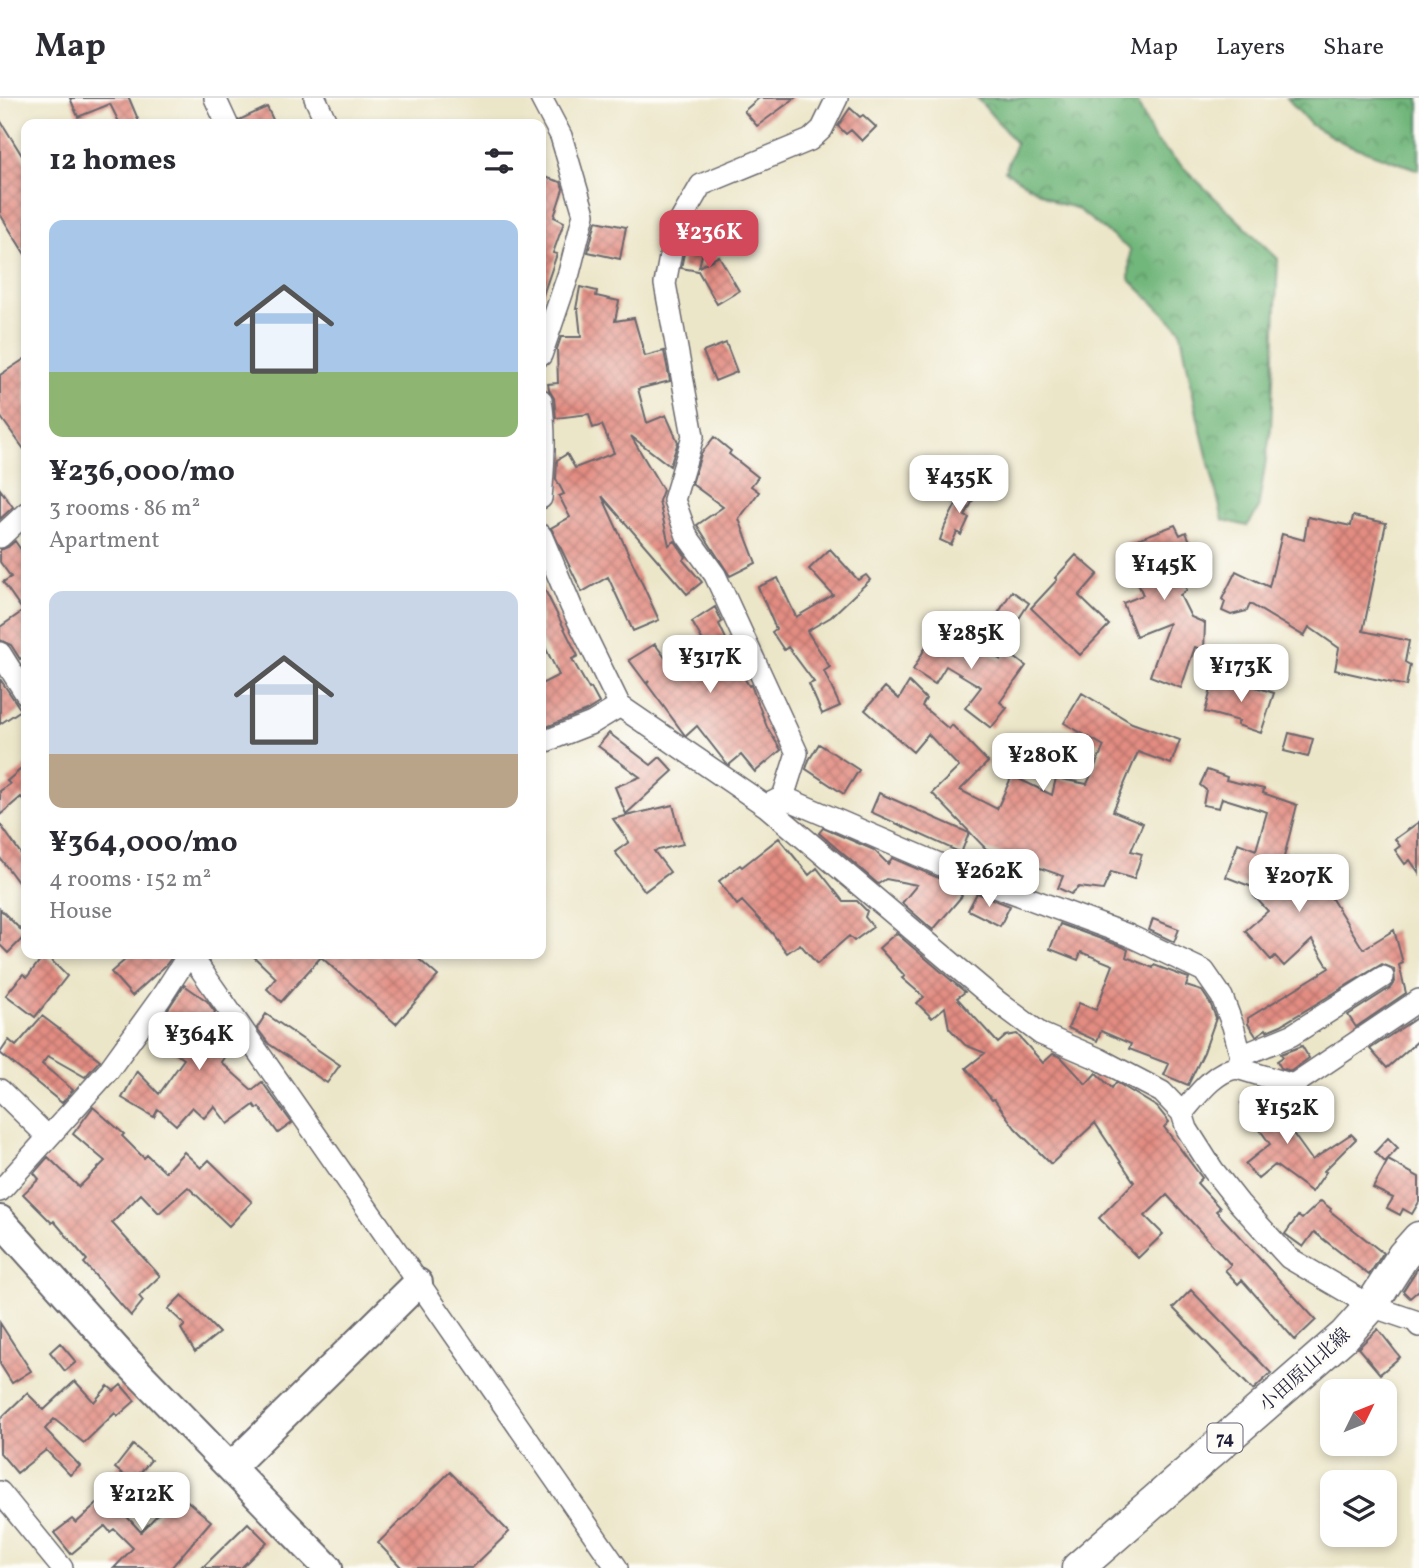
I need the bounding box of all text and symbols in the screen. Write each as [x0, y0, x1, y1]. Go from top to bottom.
text: Map [35, 25, 106, 71]
text: Map [1130, 31, 1178, 65]
text: Layers [1216, 31, 1285, 65]
text: Share [1323, 31, 1384, 65]
text: 12 homes [49, 140, 176, 182]
icon: filters [480, 142, 518, 180]
pin: ¥236K [660, 211, 758, 270]
text: ¥236K [675, 217, 743, 249]
icon: home [221, 266, 347, 392]
text: ¥236,000/mo [49, 451, 235, 493]
pin: ¥435K [910, 456, 1008, 515]
text: ¥435K [925, 462, 993, 494]
text: 3 rooms · 86 m² [49, 493, 200, 525]
text: Apartment [49, 525, 160, 557]
pin: ¥145K [1115, 542, 1213, 602]
text: ¥145K [1131, 549, 1197, 581]
pin: ¥285K [922, 612, 1020, 671]
text: ¥285K [938, 618, 1004, 650]
pin: ¥317K [661, 636, 759, 695]
icon: home [221, 637, 347, 763]
text: ¥317K [678, 642, 742, 674]
pin: ¥173K [1192, 644, 1290, 704]
text: ¥173K [1210, 651, 1272, 683]
pin: ¥280K [994, 734, 1092, 793]
text: ¥280K [1008, 740, 1078, 772]
text: ¥364,000/mo [49, 822, 238, 864]
pin: ¥262K [940, 850, 1038, 909]
pin: ¥207K [1250, 854, 1348, 914]
text: ¥262K [955, 856, 1023, 888]
text: ¥207K [1265, 861, 1333, 893]
text: 4 rooms · 152 m² [49, 864, 211, 896]
text: House [49, 896, 112, 928]
pin: ¥364K [150, 1012, 248, 1072]
text: ¥364K [164, 1019, 234, 1051]
pin: ¥152K [1238, 1086, 1336, 1146]
text: ¥152K [1255, 1093, 1319, 1125]
street label: 小田原山北線 [1254, 1323, 1356, 1418]
north arrow [1320, 1379, 1396, 1456]
map controls [1320, 1379, 1397, 1547]
road number: 74 [1208, 1423, 1242, 1452]
button: layers [1320, 1470, 1397, 1547]
pin: ¥212K [93, 1472, 191, 1532]
text: ¥212K [110, 1479, 174, 1511]

